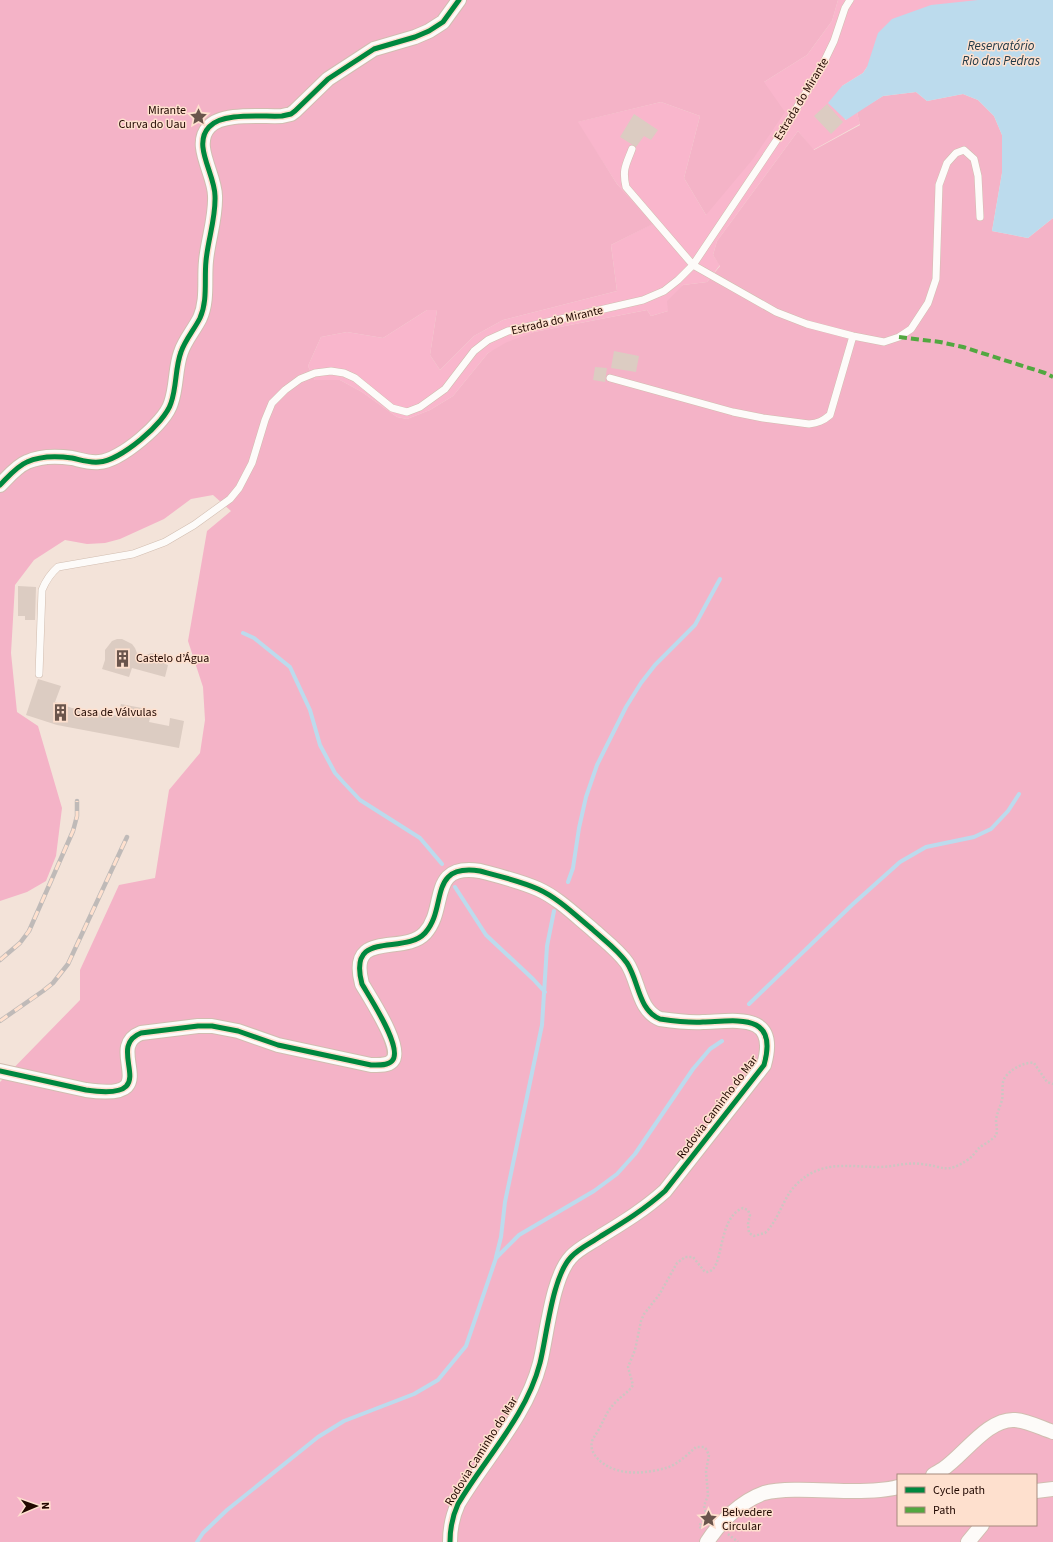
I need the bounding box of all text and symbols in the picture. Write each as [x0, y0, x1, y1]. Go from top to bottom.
water label: Reservatório Rio das Pedras [962, 37, 1040, 70]
street label: Estrada do Mirante [770, 55, 833, 144]
place label: Mirante Curva do Uau [119, 102, 186, 133]
place icon: Mirante Curva do Uau [189, 107, 209, 127]
street label: Estrada do Mirante [510, 302, 605, 339]
building icon: Castelo d’Água [113, 648, 133, 668]
place label: Castelo d’Água [136, 650, 209, 667]
building icon: Casa de Válvulas [51, 702, 71, 722]
place label: Casa de Válvulas [74, 704, 157, 721]
street label: Rodovia Caminho do Mar [673, 1051, 762, 1163]
street label: Rodovia Caminho do Mar [441, 1393, 522, 1509]
legend [897, 1474, 1037, 1526]
text: Cycle path [933, 1482, 985, 1499]
north arrow [16, 1486, 56, 1526]
text: N [38, 1502, 53, 1510]
text: Path [933, 1502, 956, 1519]
place label: Belvedere Circular [722, 1504, 772, 1535]
place icon: Belvedere Circular [699, 1509, 719, 1529]

